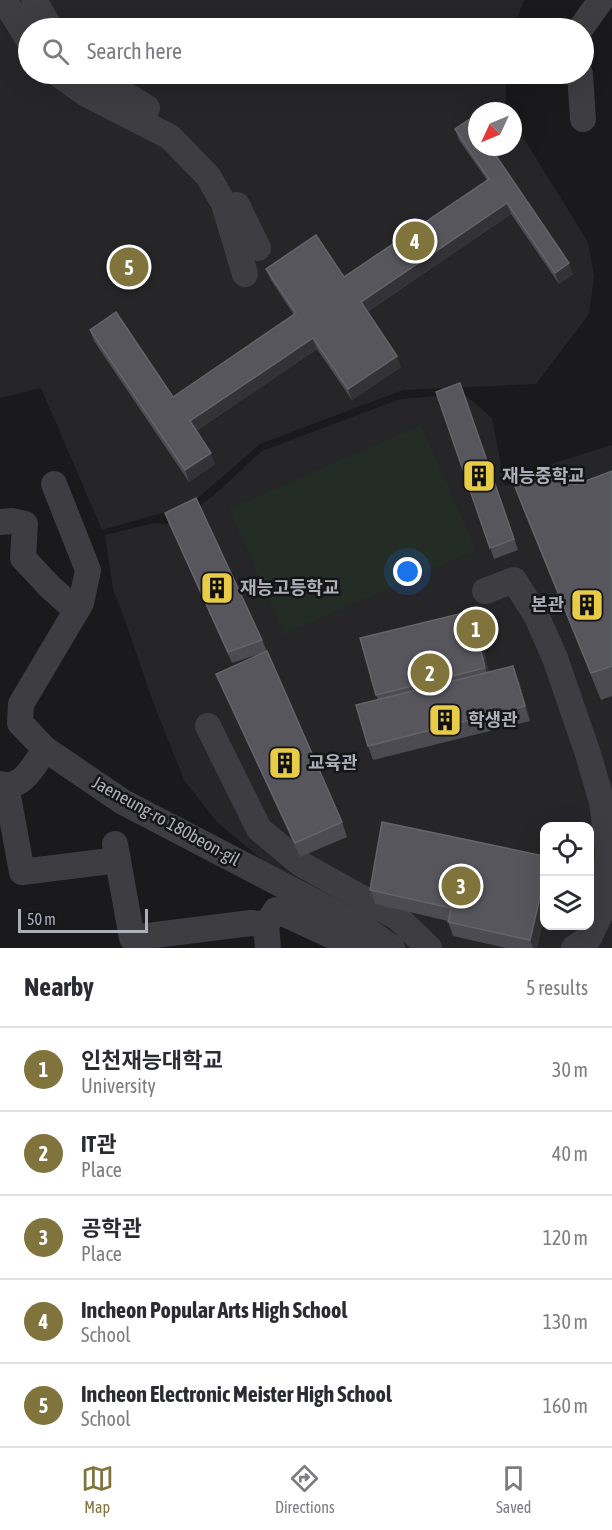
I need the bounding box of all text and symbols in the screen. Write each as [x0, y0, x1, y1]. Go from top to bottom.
search box [18, 18, 594, 84]
icon: search [39, 35, 72, 68]
text: Search here [87, 38, 182, 64]
north arrow [468, 102, 522, 156]
pin: 4 [396, 218, 434, 264]
pin: 5 [110, 244, 148, 290]
building icon: 재능중학교 [461, 458, 497, 494]
place label: 재능중학교 [502, 465, 585, 486]
your location [393, 557, 422, 586]
building icon: 재능고등학교 [199, 570, 235, 606]
place label: 재능고등학교 [240, 577, 339, 598]
building icon: 본관 [569, 587, 605, 623]
place label: 본관 [531, 594, 564, 615]
pin: 1 [456, 606, 496, 652]
pin: 2 [410, 650, 450, 696]
building icon: 학생관 [427, 702, 463, 738]
place label: 학생관 [468, 709, 518, 730]
building icon: 교육관 [267, 745, 303, 781]
place label: 교육관 [308, 752, 358, 773]
street label: Jaeneung-ro 180beon-gil [89, 771, 244, 870]
map controls [540, 822, 594, 930]
button: locate [540, 822, 594, 876]
pin: 3 [442, 864, 480, 908]
button: layers [540, 876, 594, 930]
scale bar [18, 906, 148, 934]
text: 50 m [27, 910, 56, 928]
text: Nearby [24, 972, 94, 1002]
text: 5 results [526, 976, 588, 999]
text: 인천재능대학교 [81, 1047, 223, 1073]
text: 1 [39, 1058, 48, 1081]
text: 30 m [552, 1058, 588, 1081]
text: University [81, 1074, 156, 1097]
text: IT관 [81, 1131, 117, 1157]
text: 2 [39, 1142, 48, 1165]
text: 40 m [552, 1142, 588, 1165]
text: Place [81, 1158, 122, 1181]
text: 공학관 [81, 1215, 142, 1241]
text: 3 [39, 1226, 48, 1249]
text: 120 m [543, 1226, 588, 1249]
text: Place [81, 1242, 122, 1265]
text: Incheon Popular Arts High School [81, 1297, 347, 1323]
text: 4 [39, 1310, 48, 1333]
text: 130 m [543, 1310, 588, 1333]
text: School [81, 1323, 131, 1346]
text: Incheon Electronic Meister High School [81, 1381, 392, 1407]
text: 5 [39, 1394, 48, 1417]
text: 160 m [543, 1394, 588, 1417]
text: School [81, 1407, 131, 1430]
tab: Map [81, 1462, 114, 1516]
tab: Directions [275, 1462, 335, 1516]
tab: Saved [496, 1462, 531, 1516]

